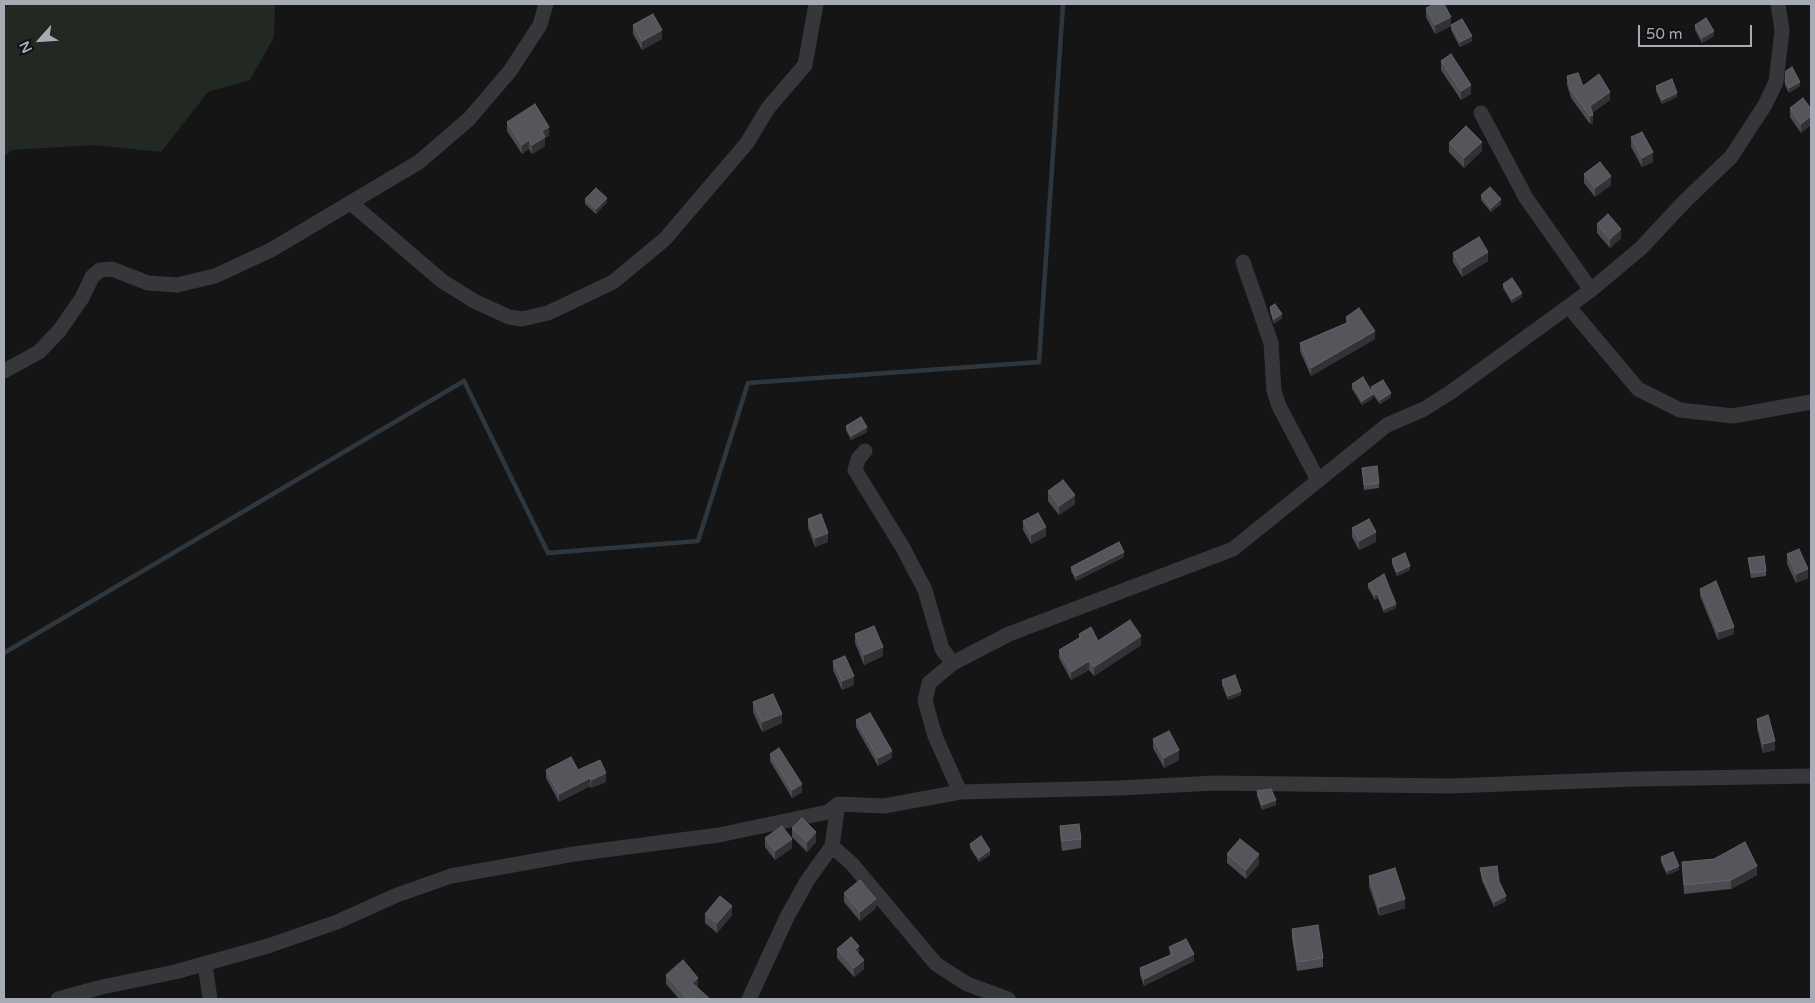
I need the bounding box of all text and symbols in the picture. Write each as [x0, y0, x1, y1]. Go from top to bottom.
north arrow [15, 15, 65, 65]
scale bar [1640, 15, 1754, 47]
text: 50 m [1646, 25, 1683, 43]
text: N [16, 38, 36, 56]

